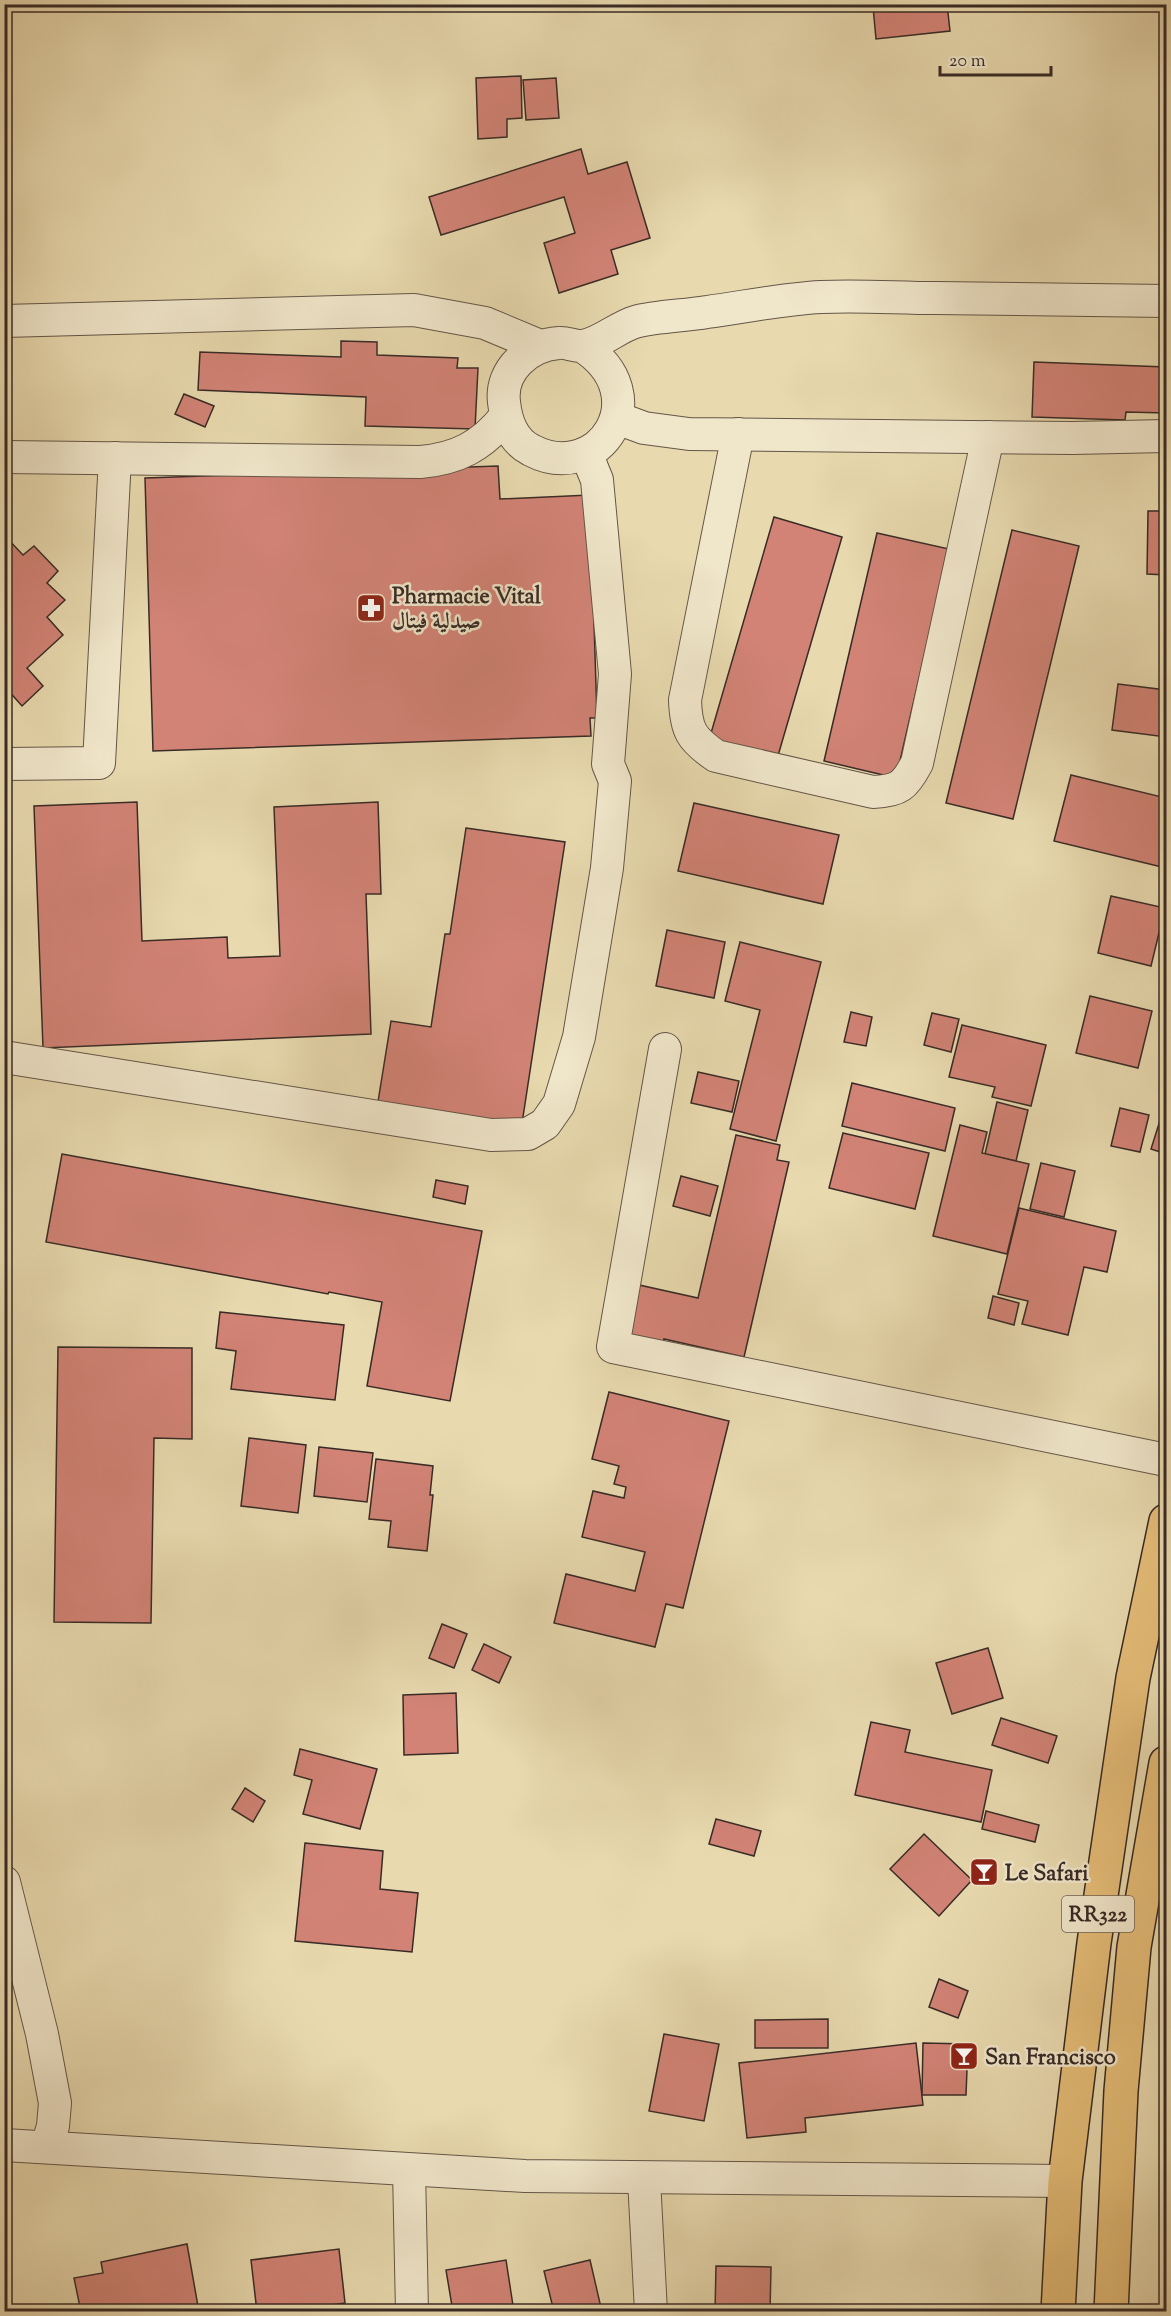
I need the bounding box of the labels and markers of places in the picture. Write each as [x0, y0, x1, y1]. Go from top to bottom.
place label: Pharmacie Vital صيدلية فيتال [392, 582, 542, 639]
pharmacy icon: Pharmacie Vital صيدلية فيتال [355, 592, 387, 624]
bar icon: Le Safari [968, 1856, 1000, 1888]
place label: Le Safari [1005, 1859, 1089, 1891]
bar icon: San Francisco [948, 2040, 980, 2072]
place label: San Francisco [985, 2043, 1116, 2075]

